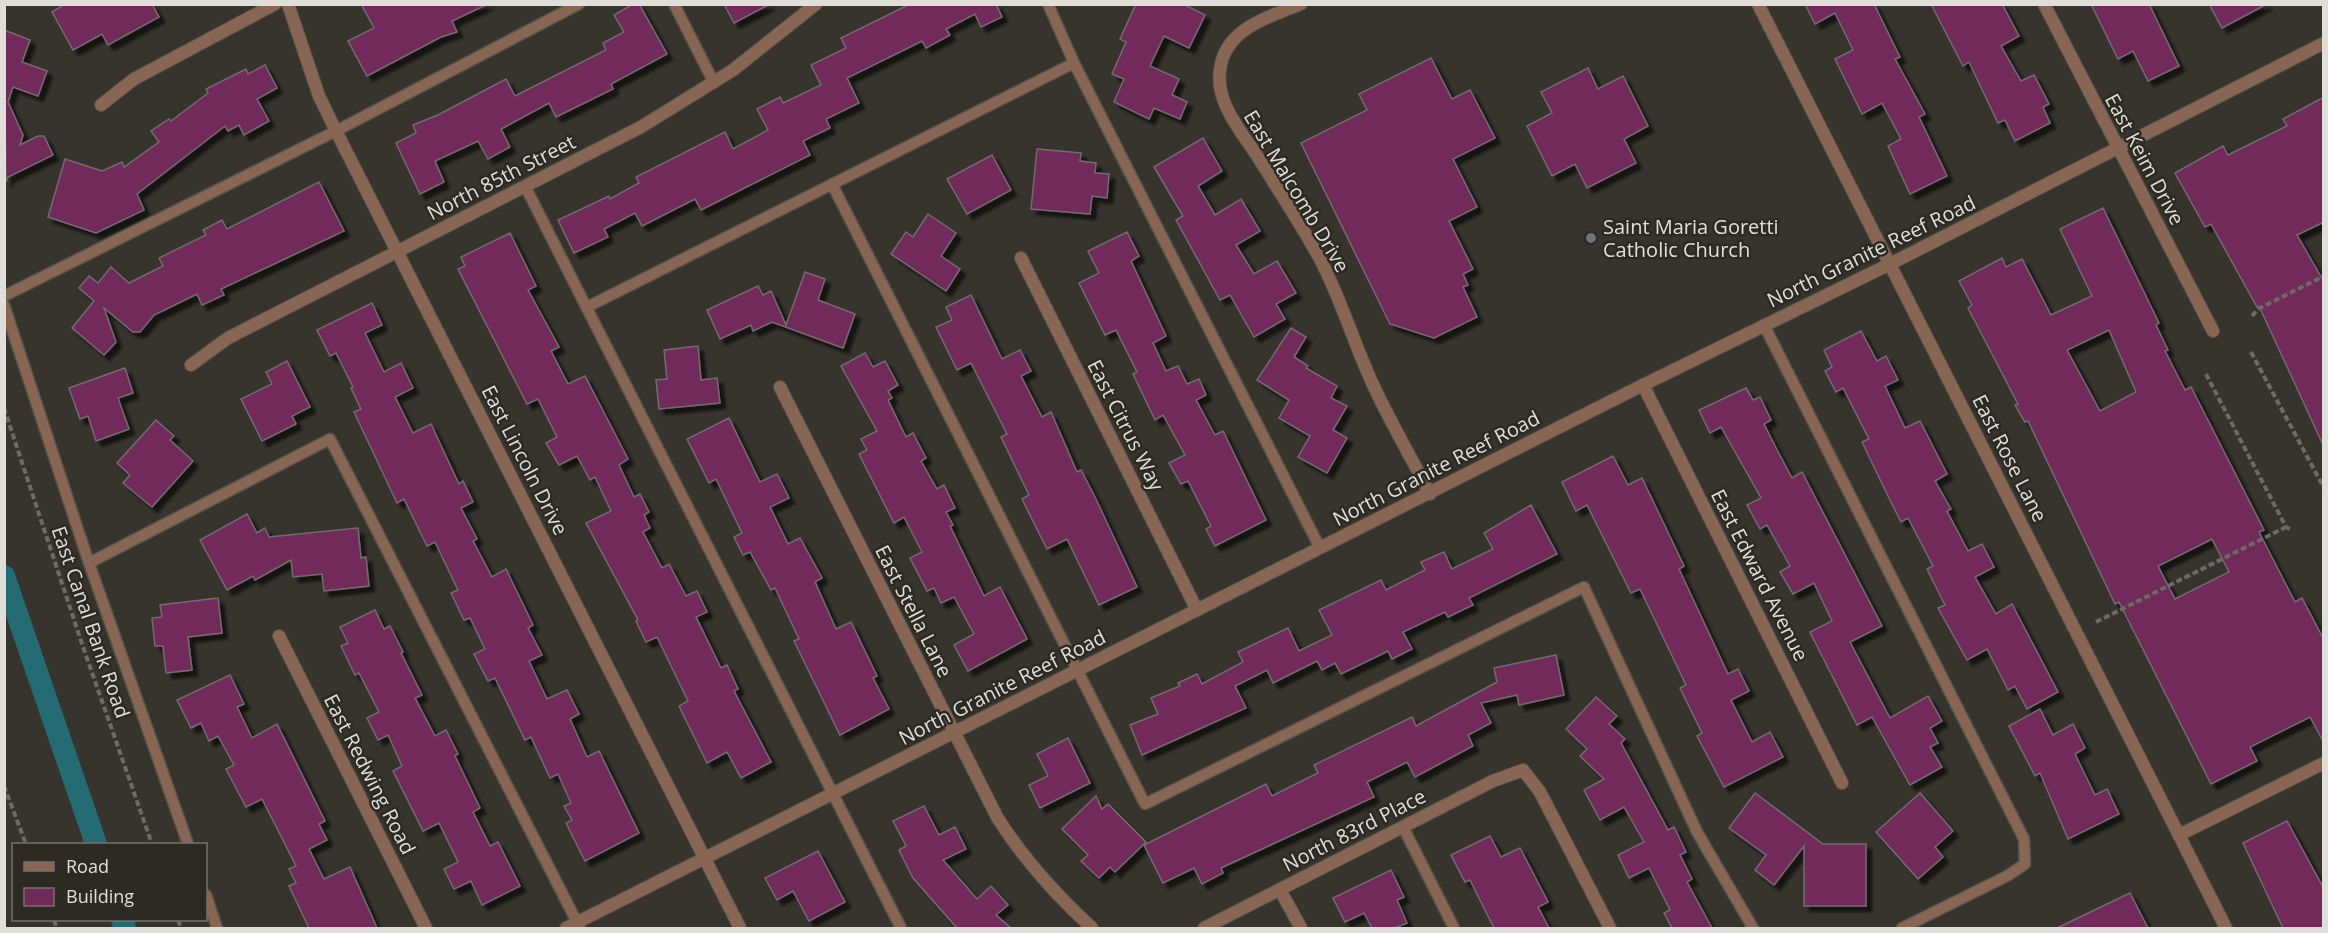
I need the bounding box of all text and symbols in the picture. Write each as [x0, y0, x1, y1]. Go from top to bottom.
street label: East Keim Drive [2099, 89, 2191, 229]
street label: East Malcomb Drive [1238, 105, 1356, 277]
street label: North 85th Street [422, 128, 580, 226]
street label: North Granite Reef Road [1762, 189, 1980, 313]
place label: Saint Maria Goretti Catholic Church [1603, 213, 1779, 263]
marker: Saint Maria Goretti Catholic Church [1584, 231, 1598, 245]
street label: East Citrus Way [1081, 355, 1171, 496]
street label: East Lincoln Drive [476, 380, 574, 540]
street label: East Rose Lane [1966, 390, 2054, 526]
street label: North Granite Reef Road [1328, 404, 1544, 532]
street label: East Edward Avenue [1705, 485, 1815, 665]
street label: East Canal Bank Road [45, 523, 137, 721]
street label: East Stella Lane [869, 540, 959, 682]
street label: North Granite Reef Road [894, 623, 1110, 751]
street label: East Redwing Road [318, 689, 422, 859]
street label: North 83rd Place [1278, 782, 1430, 878]
legend [12, 843, 207, 921]
text: Road [66, 854, 109, 878]
text: Building [66, 884, 134, 908]

